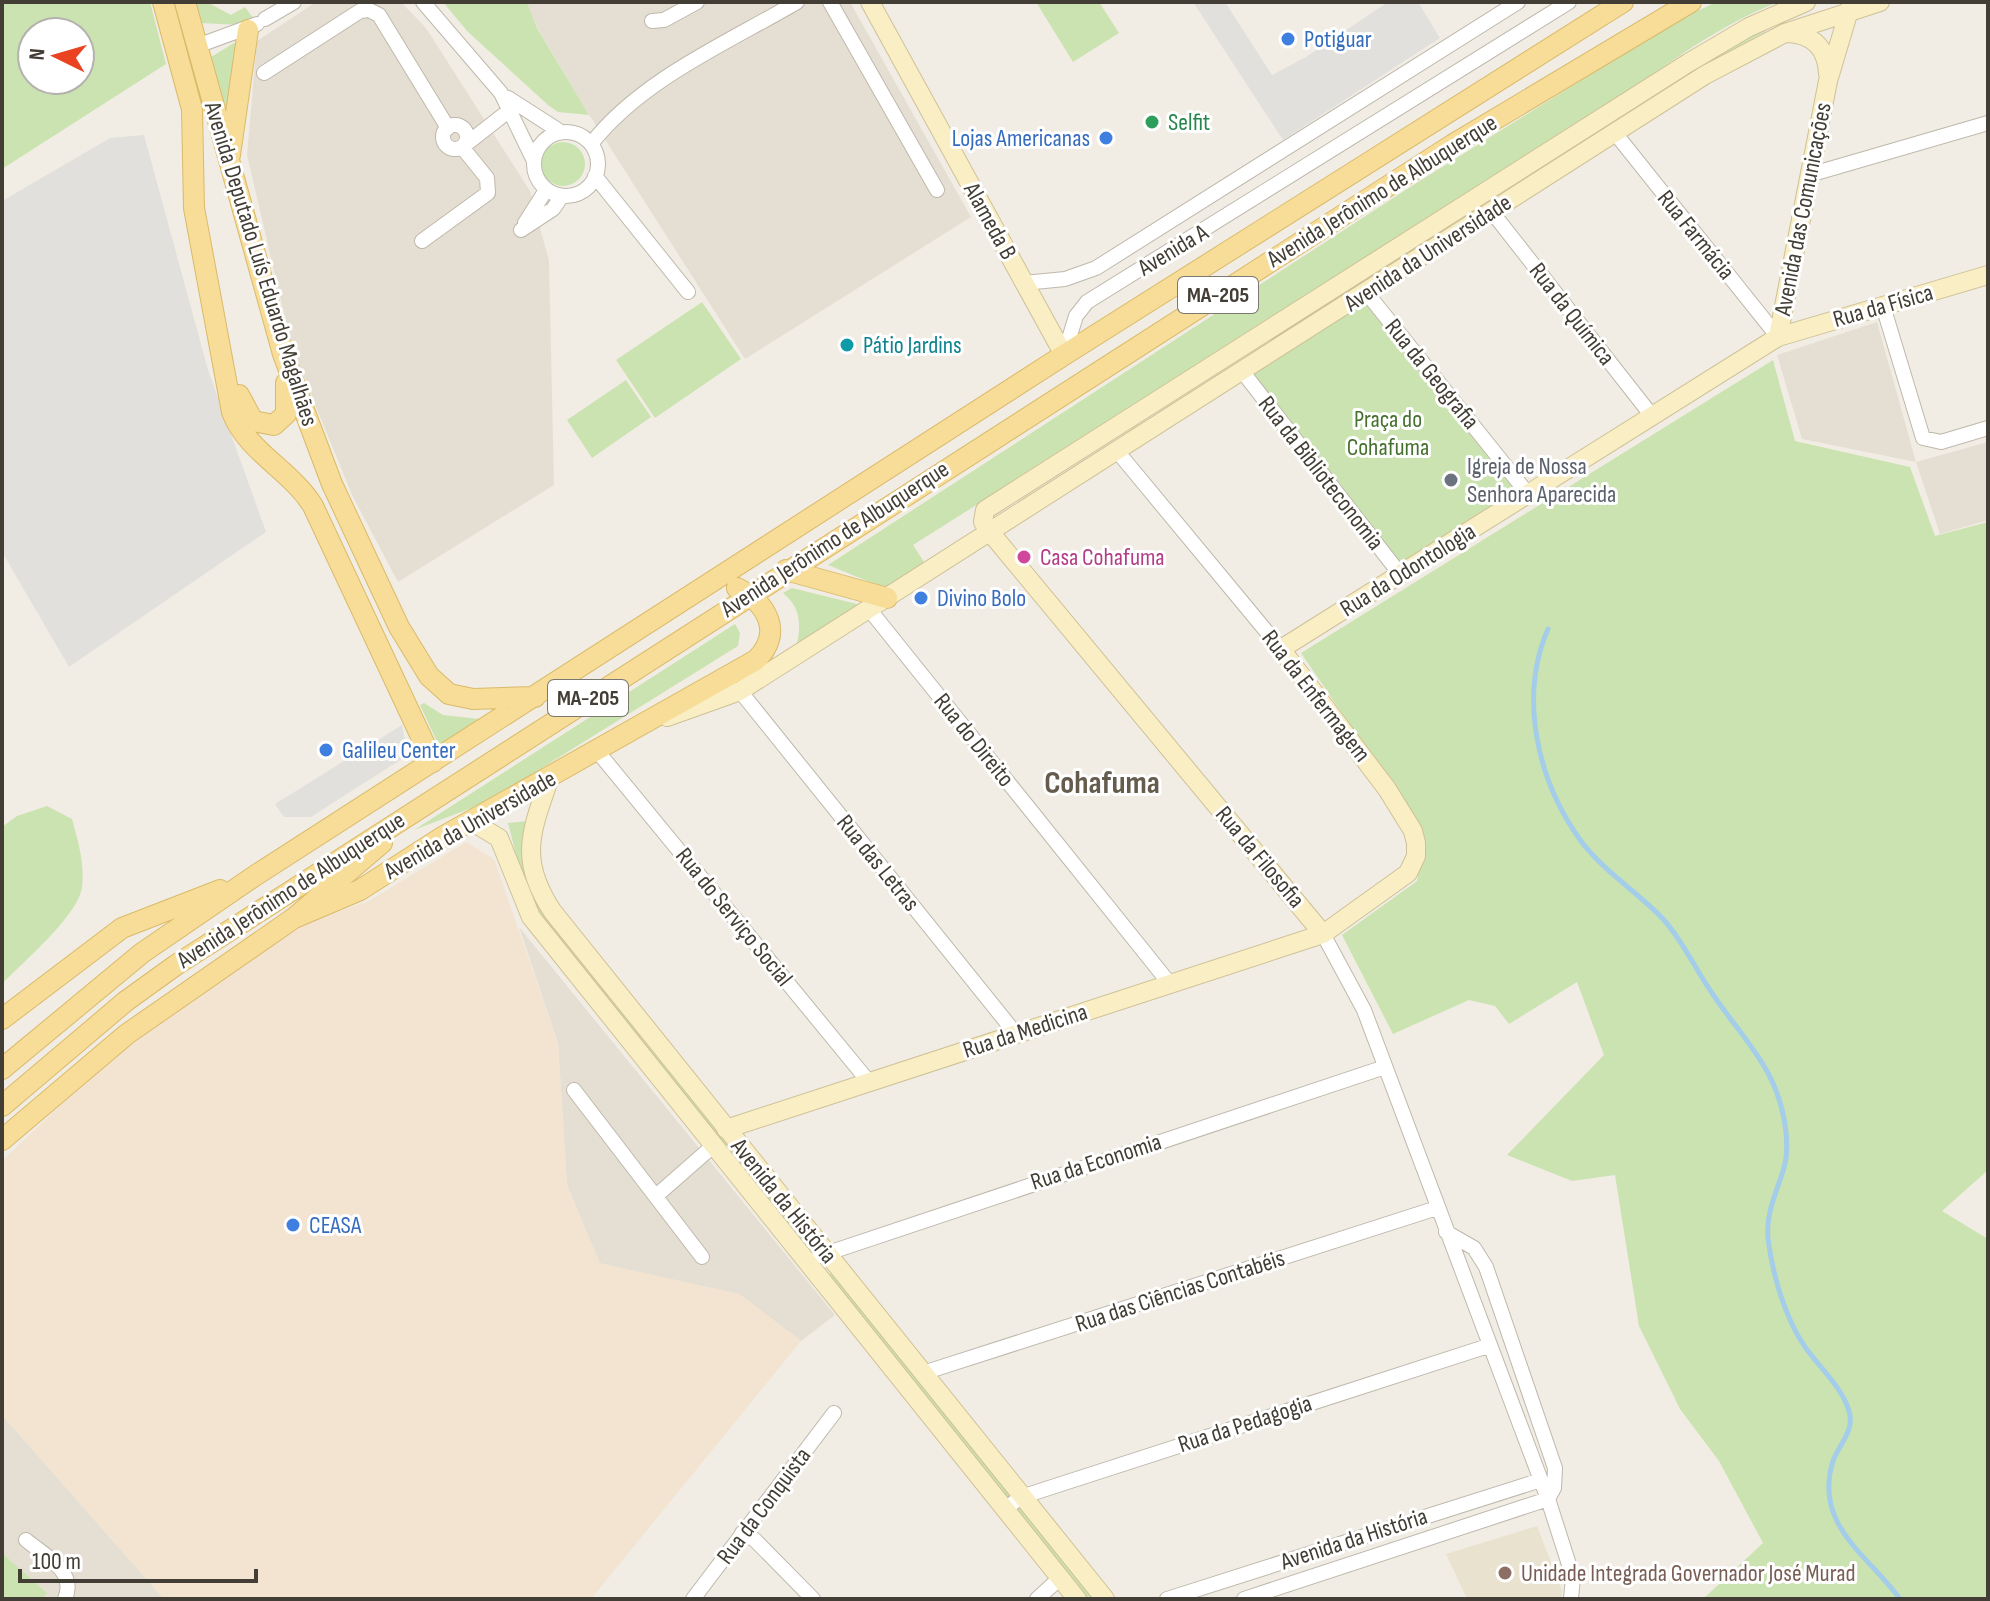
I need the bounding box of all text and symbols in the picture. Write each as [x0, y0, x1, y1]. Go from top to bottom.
north arrow [16, 16, 96, 96]
place label: Potiguar [1304, 25, 1372, 54]
marker: Potiguar [1279, 30, 1297, 48]
text: N [24, 47, 52, 61]
street label: Avenida Deputado Luís Eduardo Magalhães [197, 97, 324, 430]
street label: Avenida das Comunicações [1768, 100, 1838, 319]
place label: Selfit [1168, 108, 1210, 137]
street label: Avenida Jerônimo de Albuquerque [1261, 108, 1502, 274]
marker: Selfit [1143, 113, 1161, 131]
place label: Lojas Americanas [952, 124, 1090, 153]
marker: Lojas Americanas [1097, 129, 1115, 147]
street label: Alameda B [957, 177, 1023, 264]
street label: Rua Farmácia [1651, 184, 1741, 286]
street label: Avenida da Universidade [1338, 188, 1517, 318]
street label: Avenida A [1132, 217, 1214, 283]
street label: Rua da Química [1523, 257, 1621, 371]
road number: MA-205 [1178, 277, 1258, 313]
street label: Rua da Física [1830, 278, 1936, 334]
street label: Rua da Geografia [1379, 313, 1485, 435]
place label: Pátio Jardins [863, 331, 962, 360]
marker: Pátio Jardins [838, 336, 856, 354]
street label: Rua da Biblioteconomia [1252, 390, 1390, 556]
park label: Praça do Cohafuma [1347, 405, 1429, 462]
place label: Igreja de Nossa Senhora Aparecida [1467, 452, 1616, 509]
street label: Avenida Jerônimo de Albuquerque [715, 454, 954, 624]
marker: Igreja de Nossa Senhora Aparecida [1442, 471, 1460, 489]
street label: Rua da Odontologia [1335, 517, 1481, 623]
place label: Casa Cohafuma [1040, 543, 1165, 572]
marker: Casa Cohafuma [1015, 548, 1033, 566]
place label: Divino Bolo [937, 584, 1026, 613]
marker: Divino Bolo [912, 589, 930, 607]
street label: Rua da Enfermagem [1255, 624, 1377, 768]
road number: MA-205 [548, 680, 628, 716]
street label: Rua do Direito [928, 687, 1020, 793]
place label: Galileu Center [342, 736, 456, 765]
marker: Galileu Center [317, 741, 335, 759]
street label: Avenida da Universidade [378, 764, 561, 886]
district label: Cohafuma [1044, 764, 1160, 803]
street label: Rua da Filosofia [1209, 800, 1311, 914]
street label: Avenida Jerônimo de Albuquerque [171, 805, 410, 975]
street label: Rua das Letras [830, 809, 926, 917]
street label: Rua do Serviço Social [669, 842, 799, 992]
street label: Rua da Medicina [959, 997, 1091, 1065]
street label: Rua da Economia [1027, 1127, 1165, 1197]
street label: Avenida da História [724, 1132, 843, 1269]
place label: CEASA [309, 1211, 362, 1240]
marker: CEASA [284, 1216, 302, 1234]
street label: Rua das Ciências Contabéis [1072, 1243, 1288, 1339]
street label: Rua da Pedagogia [1174, 1389, 1316, 1459]
street label: Rua da Conquista [711, 1442, 817, 1570]
street label: Avenida da História [1276, 1502, 1431, 1577]
scale bar [20, 1533, 256, 1583]
text: 100 m [32, 1547, 81, 1576]
place label: Unidade Integrada Governador José Murad [1521, 1559, 1855, 1588]
marker: Unidade Integrada Governador José Murad [1496, 1564, 1514, 1582]

